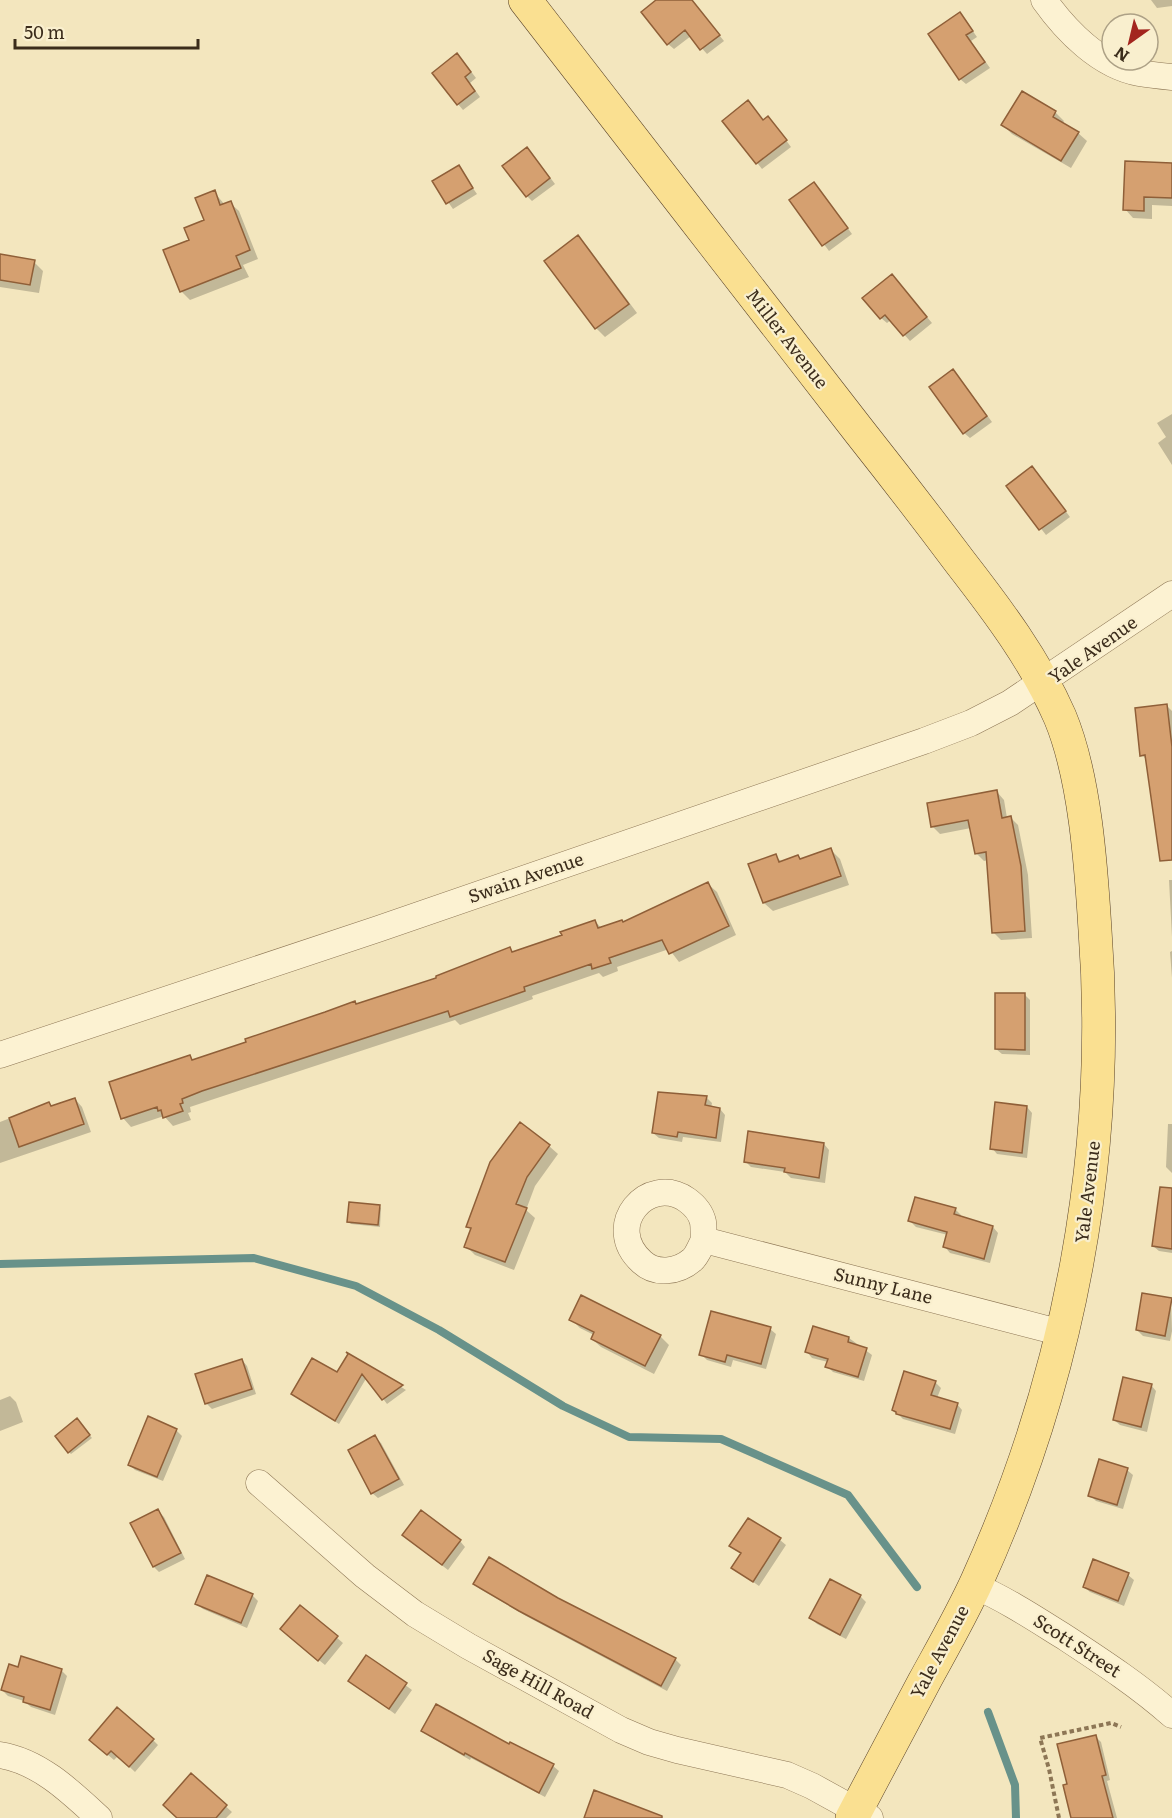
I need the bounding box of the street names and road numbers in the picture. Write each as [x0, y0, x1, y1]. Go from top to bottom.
street label: Miller Avenue [741, 282, 836, 394]
street label: Yale Avenue [1042, 608, 1142, 689]
street label: Swain Avenue [464, 844, 587, 909]
street label: Yale Avenue [1067, 1139, 1106, 1244]
street label: Sunny Lane [831, 1259, 936, 1310]
street label: Yale Avenue [903, 1600, 975, 1703]
street label: Scott Street [1029, 1606, 1128, 1684]
street label: Sage Hill Road [478, 1641, 599, 1724]

